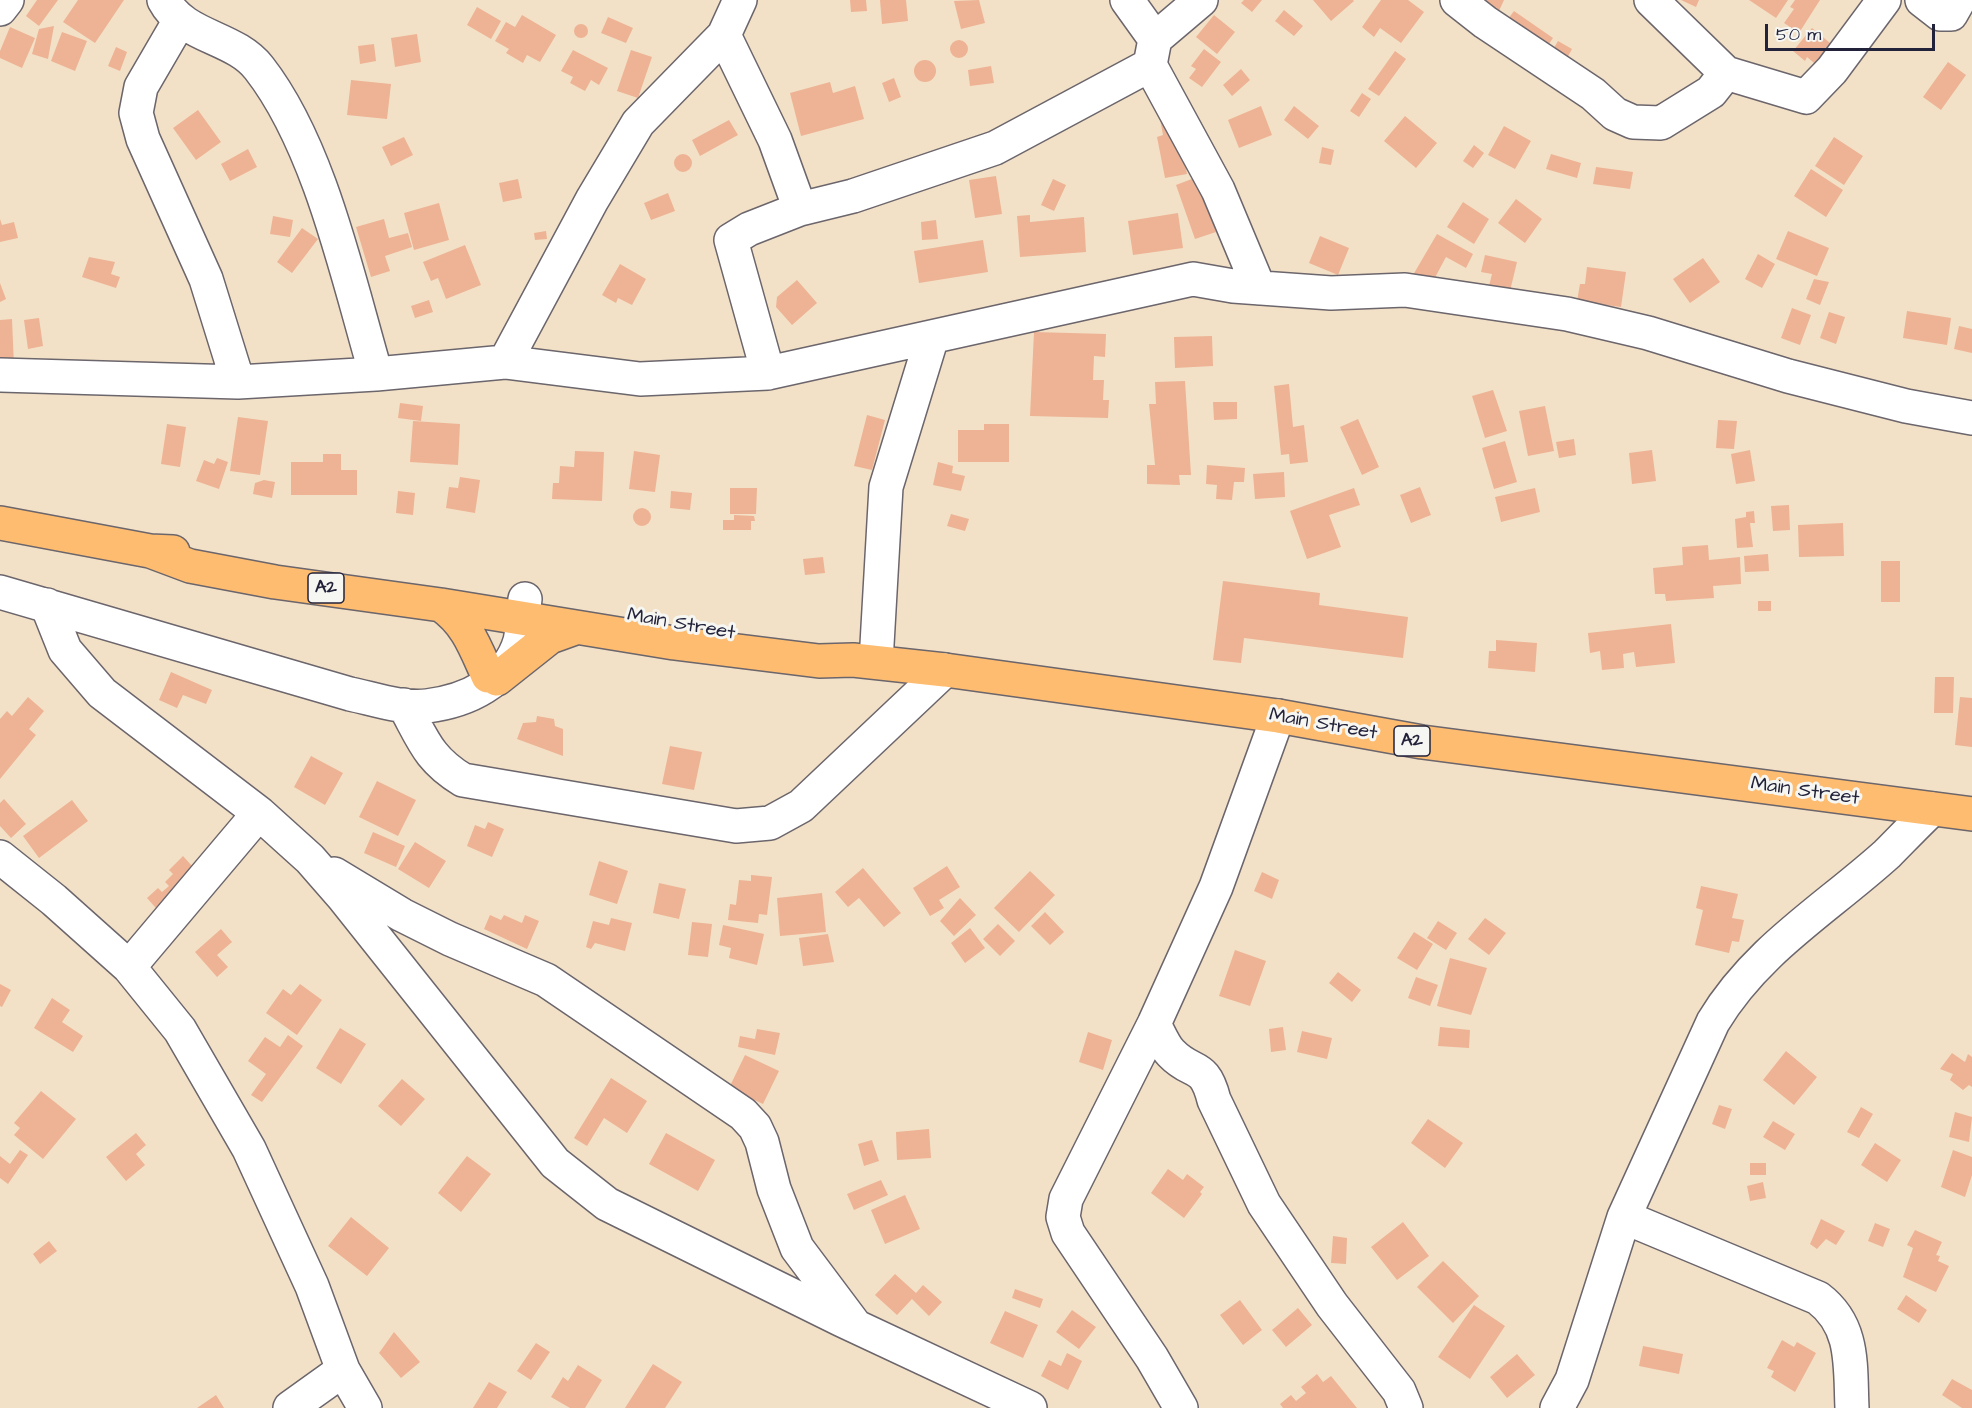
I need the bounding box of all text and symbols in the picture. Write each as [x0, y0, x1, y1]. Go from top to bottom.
scale bar [1768, 12, 1938, 50]
text: 50 m [1776, 22, 1821, 47]
road number: A2 [308, 573, 344, 603]
street label: Main Street [625, 604, 737, 646]
street label: Main Street [1267, 704, 1379, 746]
road number: A2 [1394, 726, 1430, 756]
street label: Main Street [1749, 773, 1861, 811]

